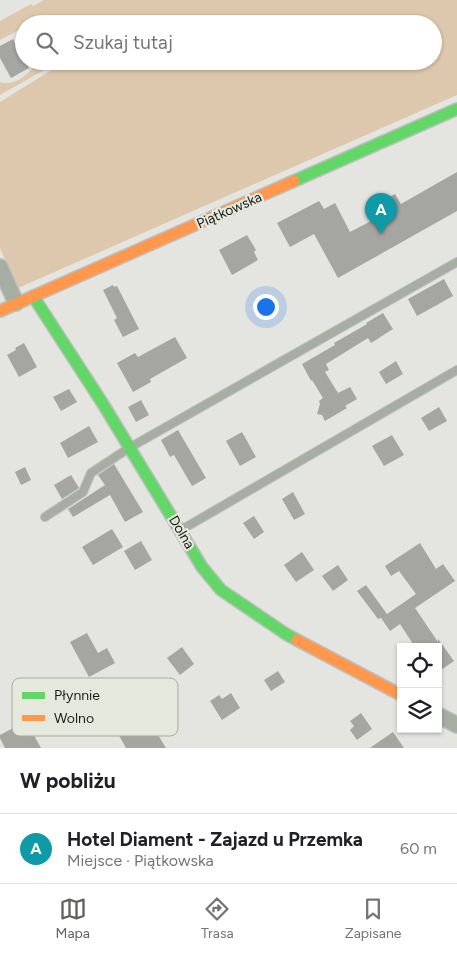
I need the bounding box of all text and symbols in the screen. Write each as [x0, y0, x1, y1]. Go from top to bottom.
search box [15, 15, 442, 70]
icon: search [33, 29, 61, 57]
text: Szukaj tutaj [73, 31, 173, 54]
street label: Piątkowska [194, 189, 264, 232]
pin: A [365, 193, 397, 234]
your location [253, 294, 279, 320]
street label: Dolna [165, 513, 198, 552]
map controls [397, 643, 442, 733]
button: locate [397, 643, 442, 688]
legend [12, 678, 178, 736]
text: Płynnie [54, 687, 100, 704]
button: layers [397, 688, 442, 733]
text: Wolno [54, 710, 94, 727]
text: W pobliżu [20, 768, 116, 793]
text: Hotel Diament - Zajazd u Przemka [67, 828, 363, 851]
text: A [30, 839, 42, 858]
text: 60 m [400, 839, 437, 858]
text: Miejsce · Piątkowska [67, 851, 214, 870]
tab: Mapa [56, 895, 90, 942]
tab: Trasa [201, 895, 234, 942]
tab: Zapisane [345, 895, 401, 942]

